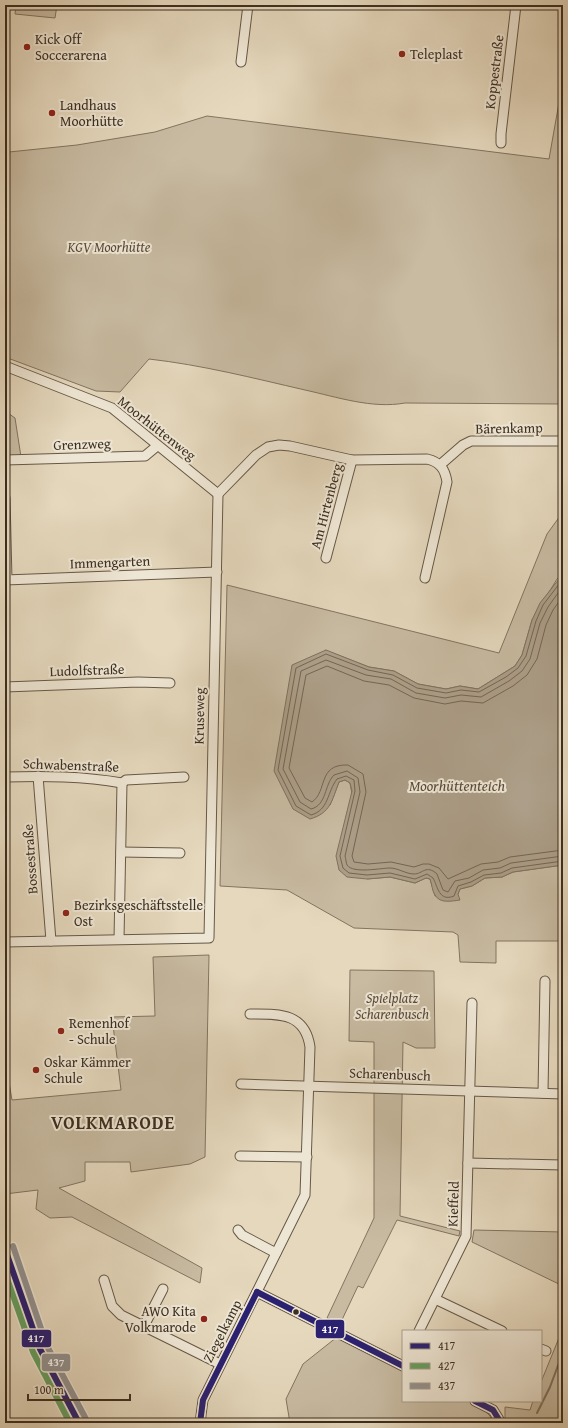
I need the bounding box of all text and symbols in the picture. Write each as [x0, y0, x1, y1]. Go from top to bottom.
place label: Kick Off Soccerarena [35, 29, 107, 65]
street label: Koppestraße [480, 33, 509, 110]
marker: Kick Off Soccerarena [22, 42, 32, 52]
place label: Teleplast [410, 44, 463, 64]
marker: Teleplast [397, 49, 407, 59]
place label: Landhaus Moorhütte [60, 95, 124, 131]
marker: Landhaus Moorhütte [47, 108, 57, 118]
park label: KGV Moorhütte [67, 237, 151, 257]
street label: Moorhüttenweg [114, 391, 200, 465]
street label: Bärenkamp [475, 417, 543, 439]
street label: Grenzweg [53, 433, 111, 455]
street label: Am Hirtenberg [305, 461, 347, 551]
street label: Immengarten [70, 551, 151, 573]
street label: Ludolfstraße [49, 659, 125, 681]
street label: Kruseweg [189, 687, 209, 745]
street label: Schwabenstraße [23, 753, 120, 777]
water label: Moorhüttenteich [409, 775, 506, 796]
street label: Bossestraße [18, 823, 42, 895]
place label: Bezirksgeschäftsstelle Ost [74, 895, 203, 931]
marker: Bezirksgeschäftsstelle Ost [61, 908, 71, 918]
park label: Spielplatz Scharenbusch [355, 988, 429, 1024]
place label: Remenhof - Schule [69, 1013, 131, 1049]
marker: Remenhof - Schule [56, 1026, 66, 1036]
place label: Oskar Kämmer Schule [44, 1052, 131, 1088]
street label: Scharenbusch [349, 1063, 431, 1085]
marker: Oskar Kämmer Schule [31, 1065, 41, 1075]
district label: VOLKMARODE [51, 1109, 175, 1136]
street label: Kieffeld [442, 1180, 464, 1227]
street label: Ziegelkamp [198, 1296, 247, 1366]
place label: AWO Kita Volkmarode [125, 1301, 196, 1337]
unlabelled marker [291, 1307, 301, 1317]
marker: AWO Kita Volkmarode [199, 1314, 209, 1324]
line badge: 417 [315, 1319, 345, 1339]
text: 417 [321, 1321, 339, 1337]
line badge: 417 [21, 1329, 52, 1348]
text: 417 [27, 1330, 45, 1346]
legend [402, 1330, 542, 1402]
text: 417 [438, 1337, 456, 1354]
line badge: 437 [41, 1353, 71, 1372]
text: 437 [47, 1354, 65, 1370]
text: 427 [438, 1357, 456, 1374]
scale bar [28, 1376, 130, 1402]
text: 437 [438, 1377, 456, 1394]
text: 100 m [34, 1381, 64, 1398]

